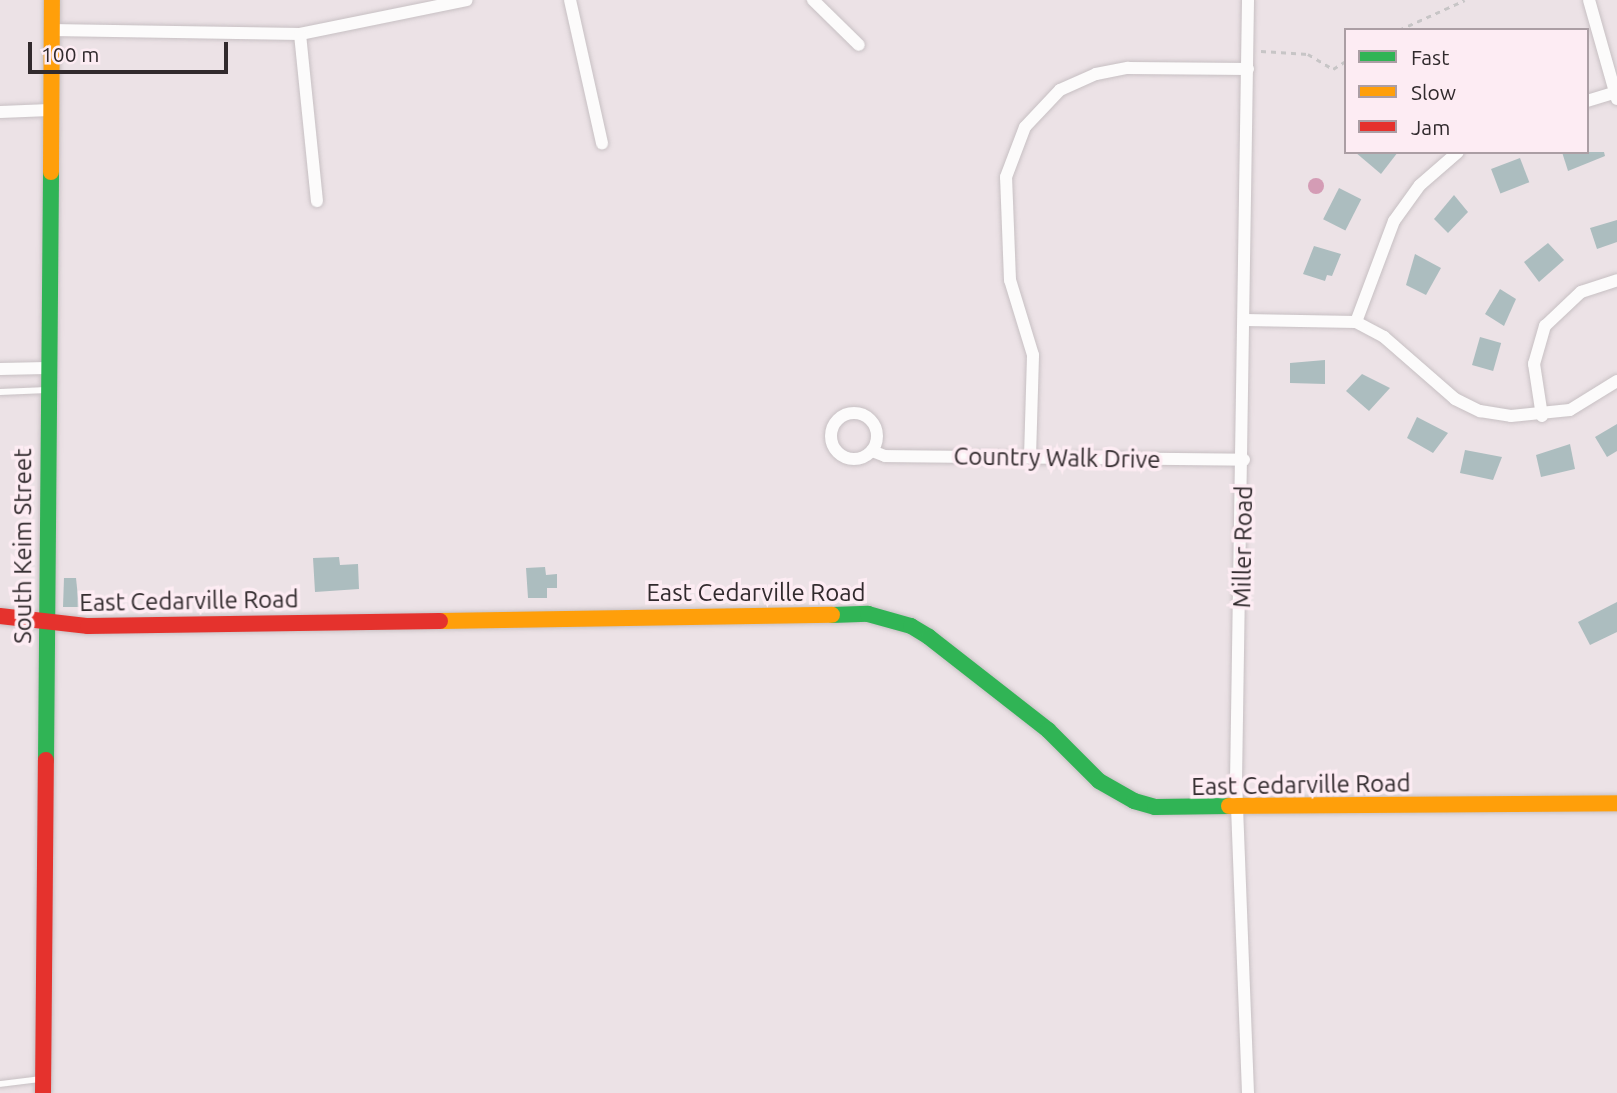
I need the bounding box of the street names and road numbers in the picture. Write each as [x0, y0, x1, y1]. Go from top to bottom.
street label: Country Walk Drive [953, 442, 1161, 474]
street label: South Keim Street [9, 448, 37, 644]
street label: Miller Road [1228, 486, 1258, 608]
street label: East Cedarville Road [646, 579, 866, 607]
street label: East Cedarville Road [79, 585, 299, 617]
street label: East Cedarville Road [1191, 769, 1411, 801]

